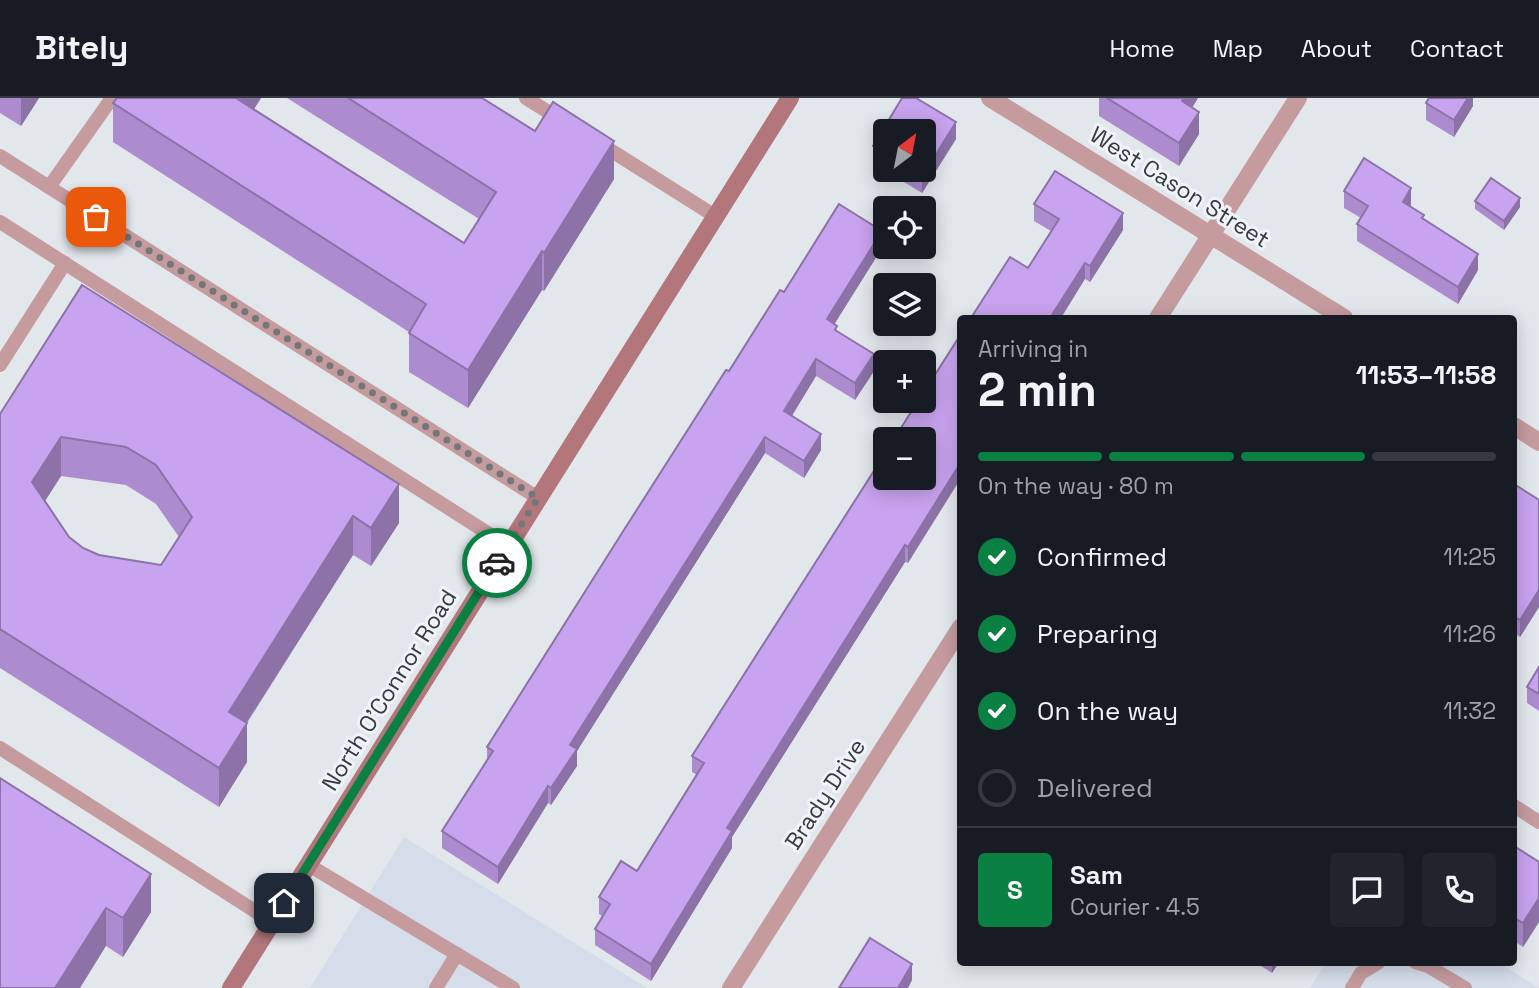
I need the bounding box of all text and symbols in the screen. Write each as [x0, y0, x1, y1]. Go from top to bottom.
text: Bitely [35, 27, 128, 69]
text: Home [1109, 33, 1175, 64]
text: Map [1213, 33, 1263, 64]
text: About [1301, 33, 1372, 64]
text: Contact [1410, 33, 1504, 64]
north arrow [873, 119, 936, 182]
map controls [873, 119, 936, 490]
street label: West Cason Street [1085, 120, 1275, 254]
pin [66, 187, 126, 247]
button: locate [873, 196, 936, 259]
icon: bag [77, 198, 115, 236]
button: layers [873, 273, 936, 336]
text: Arriving in [978, 334, 1088, 364]
button: + [873, 350, 936, 413]
text: 11:53–11:58 [1356, 358, 1496, 392]
text: 2 min [978, 361, 1097, 419]
button: − [873, 427, 936, 490]
text: On the way · 80 m [978, 471, 1174, 501]
courier [462, 528, 532, 598]
icon: check [978, 538, 1016, 576]
text: Confirmed [1037, 540, 1167, 574]
text: 11:25 [1443, 542, 1496, 572]
icon: car [478, 544, 516, 582]
street label: North O'Connor Road [315, 584, 463, 796]
icon: check [978, 615, 1016, 653]
text: Preparing [1037, 617, 1158, 651]
text: 11:26 [1443, 619, 1496, 649]
icon: check [978, 692, 1016, 730]
text: On the way [1037, 694, 1178, 728]
text: 11:32 [1443, 696, 1496, 726]
street label: Brady Drive [778, 733, 872, 855]
text: Delivered [1037, 771, 1153, 805]
button: chat [1330, 853, 1404, 927]
button: phone [1422, 853, 1496, 927]
text: Sam [1070, 858, 1123, 892]
pin [254, 873, 314, 933]
text: S [1007, 873, 1023, 907]
icon: home [265, 884, 303, 922]
text: Courier · 4.5 [1070, 892, 1200, 922]

